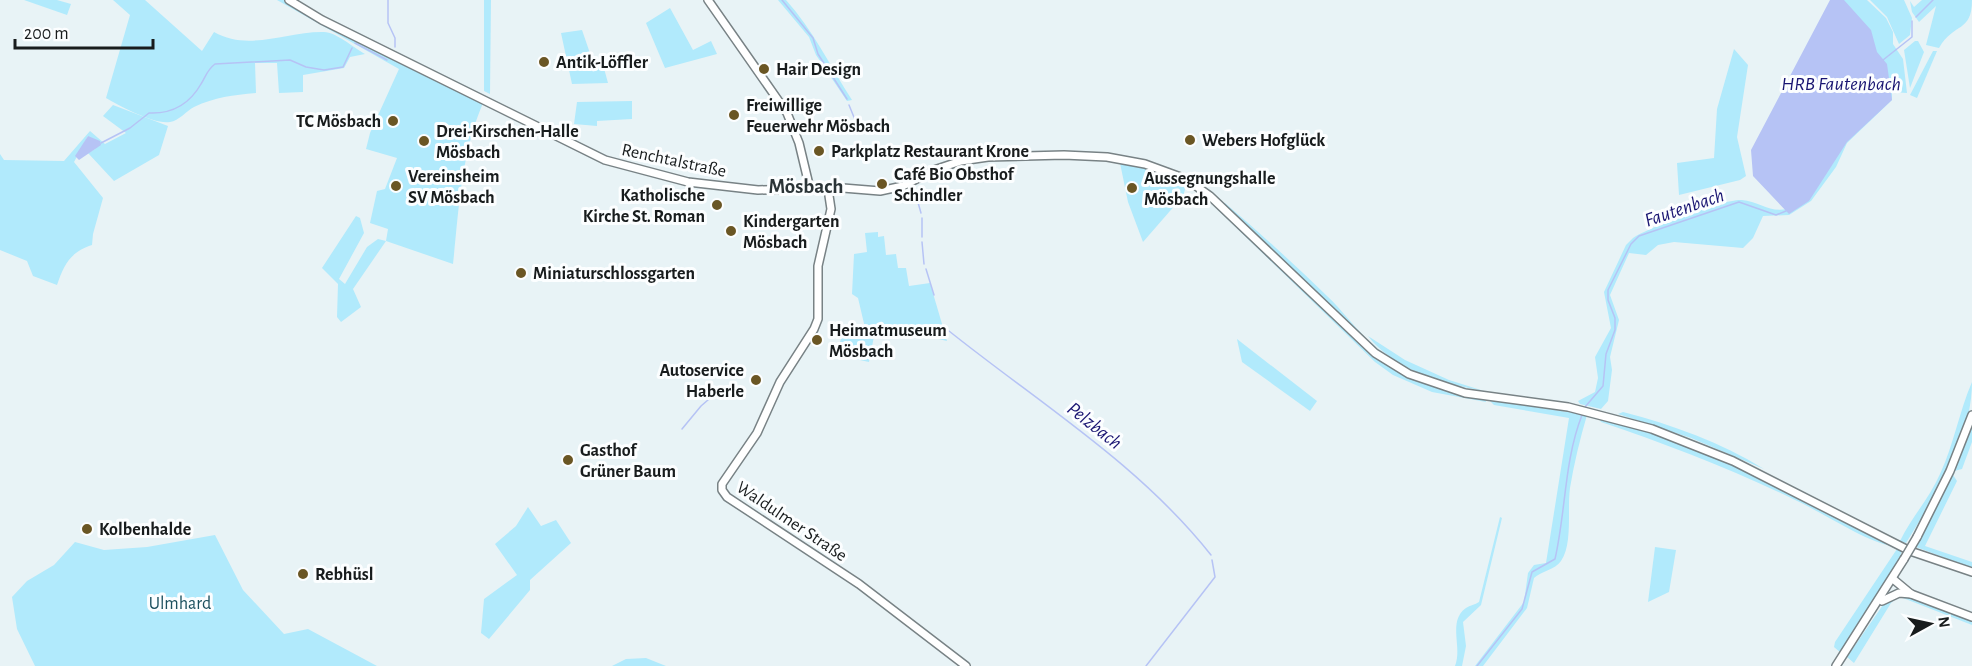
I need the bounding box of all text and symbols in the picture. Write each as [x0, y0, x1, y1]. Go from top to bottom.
scale bar [15, 12, 153, 50]
text: 200 m [24, 25, 69, 43]
place label: Antik-Löffler [556, 54, 649, 72]
marker: Antik-Löffler [537, 55, 551, 69]
place label: Hair Design [776, 61, 861, 79]
marker: Hair Design [757, 62, 771, 76]
water label: HRB Fautenbach [1781, 74, 1901, 94]
place label: Freiwillige Feuerwehr Mösbach [746, 97, 890, 136]
marker: Freiwillige Feuerwehr Mösbach [727, 108, 741, 122]
place label: TC Mösbach [296, 113, 381, 131]
marker: TC Mösbach [386, 114, 400, 128]
place label: Drei-Kirschen-Halle Mösbach [436, 123, 579, 162]
place label: Webers Hofglück [1202, 132, 1325, 150]
marker: Webers Hofglück [1183, 133, 1197, 147]
marker: Drei-Kirschen-Halle Mösbach [417, 134, 431, 148]
street label: Renchtalstraße [620, 141, 728, 181]
place label: Parkplatz Restaurant Krone [831, 143, 1029, 161]
marker: Parkplatz Restaurant Krone [812, 144, 826, 158]
place label: Café Bio Obsthof Schindler [894, 166, 1016, 205]
place label: Vereinsheim SV Mösbach [408, 168, 499, 207]
place label: Aussegnungshalle Mösbach [1144, 170, 1275, 209]
district label: Mösbach [768, 176, 844, 197]
marker: Café Bio Obsthof Schindler [875, 177, 889, 191]
marker: Vereinsheim SV Mösbach [389, 179, 403, 193]
marker: Aussegnungshalle Mösbach [1125, 181, 1139, 195]
water label: Fautenbach [1642, 185, 1727, 231]
place label: Katholische Kirche St. Roman [583, 187, 705, 226]
marker: Katholische Kirche St. Roman [710, 198, 724, 212]
place label: Kindergarten Mösbach [743, 213, 840, 252]
marker: Kindergarten Mösbach [724, 224, 738, 238]
place label: Miniaturschlossgarten [533, 265, 695, 283]
marker: Miniaturschlossgarten [514, 266, 528, 280]
place label: Heimatmuseum Mösbach [829, 322, 947, 361]
marker: Heimatmuseum Mösbach [810, 333, 824, 347]
place label: Autoservice Haberle [659, 362, 744, 401]
marker: Autoservice Haberle [749, 373, 763, 387]
water label: Pelzbach [1063, 398, 1126, 453]
place label: Gasthof Grüner Baum [580, 442, 676, 481]
marker: Gasthof Grüner Baum [561, 453, 575, 467]
street label: Waldulmer Straße [733, 478, 850, 565]
place label: Kolbenhalde [99, 521, 191, 539]
marker: Kolbenhalde [80, 522, 94, 536]
place label: Rebhüsl [315, 566, 374, 584]
marker: Rebhüsl [296, 567, 310, 581]
north arrow [1900, 594, 1960, 654]
park label: Ulmhard [149, 595, 211, 613]
text: N [1935, 615, 1953, 629]

